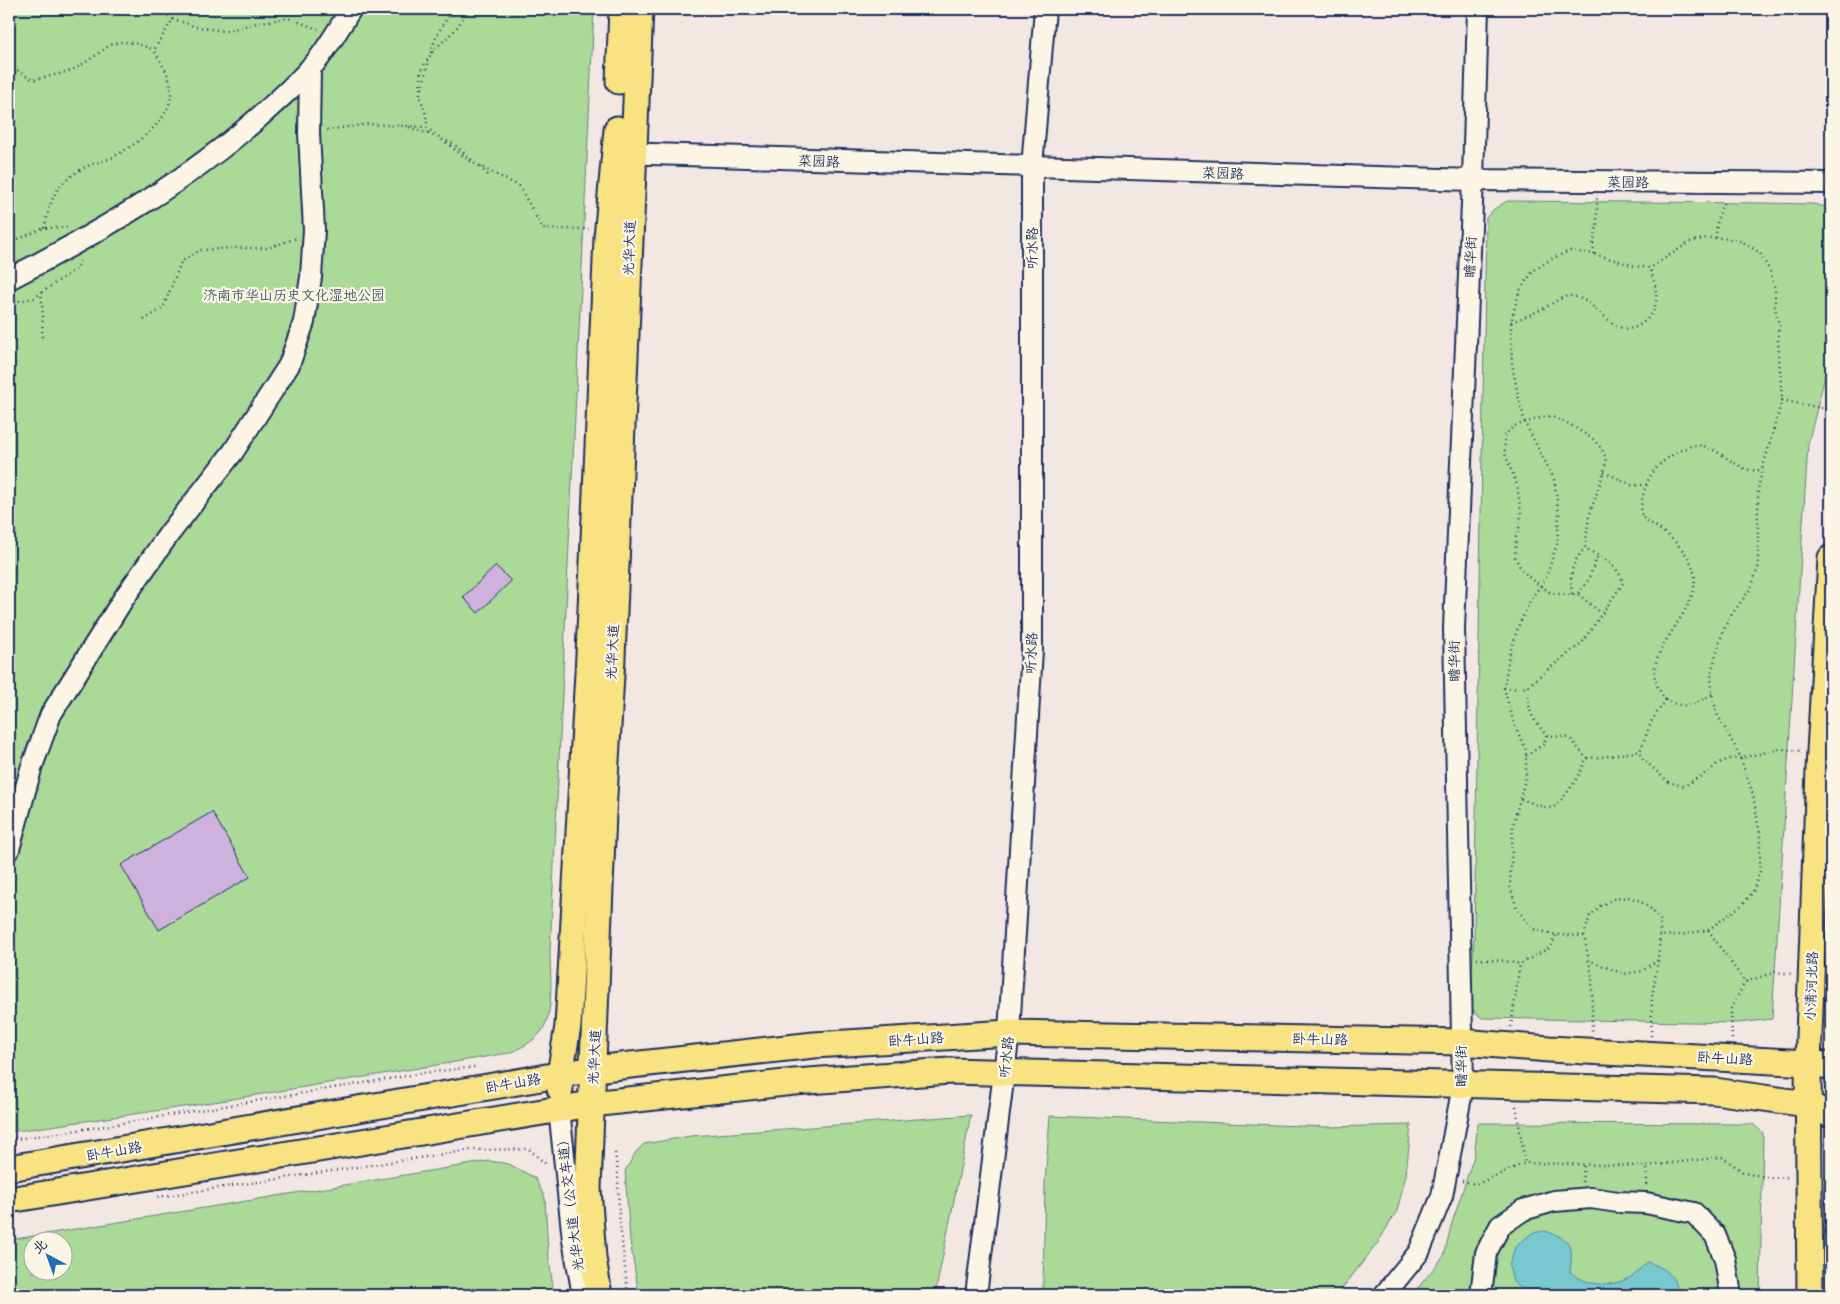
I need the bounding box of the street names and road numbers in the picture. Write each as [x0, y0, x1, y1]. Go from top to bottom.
street label: 菜园路 [798, 149, 840, 172]
street label: 菜园路 [1202, 161, 1244, 184]
street label: 菜园路 [1607, 171, 1649, 192]
street label: 光华大道 [617, 220, 640, 276]
street label: 听水路 [1021, 227, 1042, 269]
street label: 瞻华街 [1458, 236, 1481, 278]
street label: 光华大道 [600, 623, 623, 680]
street label: 听水路 [1019, 632, 1042, 674]
street label: 瞻华街 [1443, 640, 1464, 682]
street label: 小清河北路 [1799, 951, 1822, 1021]
street label: 卧牛山路 [887, 1026, 945, 1051]
street label: 光华大道 [582, 1028, 605, 1085]
street label: 卧牛山路 [1292, 1028, 1348, 1049]
street label: 听水路 [993, 1035, 1018, 1079]
street label: 瞻华街 [1450, 1045, 1471, 1087]
street label: 卧牛山路 [1697, 1046, 1754, 1069]
street label: 卧牛山路 [484, 1067, 542, 1098]
street label: 光华大道（公交车道） [551, 1131, 588, 1273]
street label: 卧牛山路 [85, 1135, 143, 1166]

